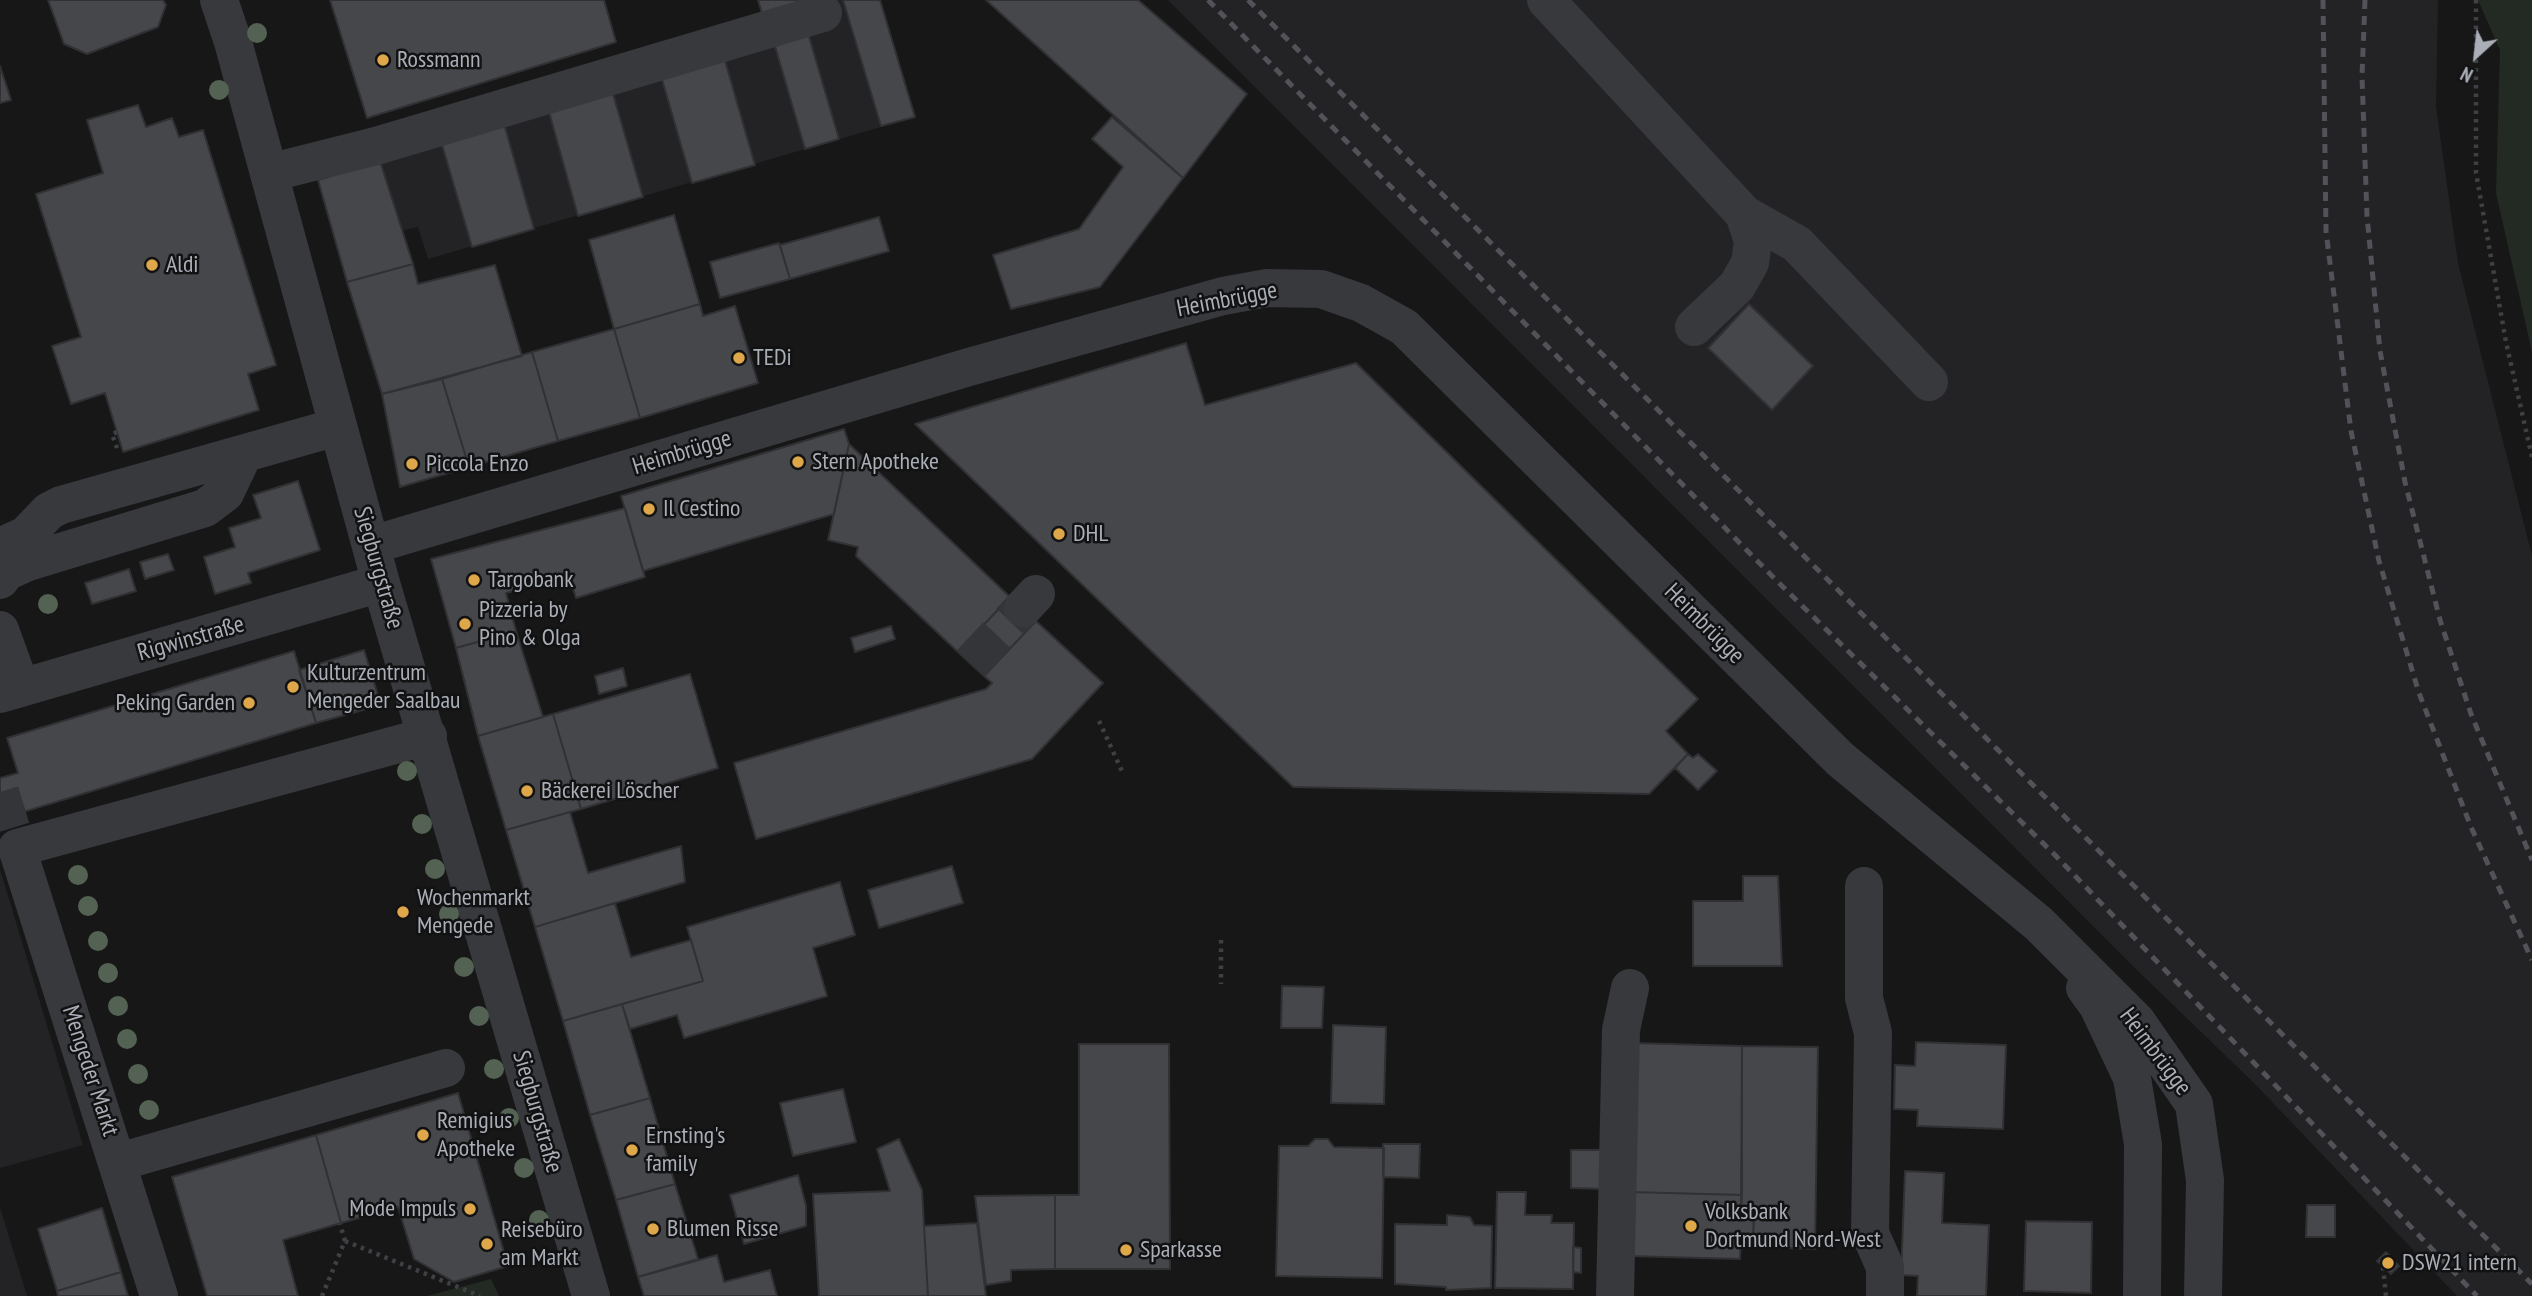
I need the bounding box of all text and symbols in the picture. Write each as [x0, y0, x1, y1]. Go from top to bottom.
north arrow [2441, 21, 2511, 91]
place label: Rossmann [397, 46, 480, 74]
marker: Rossmann [375, 52, 391, 68]
text: N [2456, 62, 2476, 88]
place label: Aldi [166, 251, 199, 279]
marker: Aldi [144, 257, 160, 273]
street label: Heimbrügge [1174, 276, 1280, 324]
place label: TEDi [753, 344, 792, 372]
marker: TEDi [731, 350, 747, 366]
street label: Heimbrügge [629, 424, 735, 482]
place label: Stern Apotheke [812, 448, 939, 476]
place label: Piccola Enzo [426, 450, 529, 478]
marker: Stern Apotheke [790, 454, 806, 470]
marker: Piccola Enzo [404, 456, 420, 472]
place label: Il Cestino [663, 495, 740, 523]
marker: Il Cestino [641, 501, 657, 517]
street label: Siegburgstraße [347, 504, 409, 632]
place label: DHL [1073, 520, 1108, 548]
marker: DHL [1051, 526, 1067, 542]
place label: Targobank [488, 566, 573, 594]
marker: Targobank [466, 572, 482, 588]
street label: Heimbrügge [1658, 578, 1750, 670]
place label: Pizzeria by Pino & Olga [479, 596, 581, 652]
street label: Rigwinstraße [134, 610, 248, 668]
marker: Pizzeria by Pino & Olga [457, 616, 473, 632]
place label: Kulturzentrum Mengeder Saalbau [307, 659, 460, 715]
marker: Kulturzentrum Mengeder Saalbau [285, 679, 301, 695]
place label: Peking Garden [116, 689, 235, 717]
marker: Peking Garden [241, 695, 257, 711]
place label: Bäckerei Löscher [541, 777, 679, 805]
marker: Bäckerei Löscher [519, 783, 535, 799]
place label: Wochenmarkt Mengede [417, 884, 530, 940]
marker: Wochenmarkt Mengede [395, 904, 411, 920]
street label: Mengeder Markt [55, 1002, 125, 1140]
street label: Heimbrügge [2113, 1003, 2197, 1101]
street label: Siegburgstraße [506, 1048, 568, 1176]
place label: Remigius Apotheke [437, 1107, 515, 1163]
place label: Ernsting's family [646, 1122, 725, 1178]
marker: Remigius Apotheke [415, 1127, 431, 1143]
marker: Ernsting's family [624, 1142, 640, 1158]
place label: Mode Impuls [349, 1195, 456, 1223]
place label: Volksbank Dortmund Nord-West [1705, 1198, 1881, 1254]
marker: Mode Impuls [462, 1201, 478, 1217]
place label: Blumen Risse [667, 1215, 778, 1243]
place label: Reisebüro am Markt [501, 1216, 583, 1272]
marker: Volksbank Dortmund Nord-West [1683, 1218, 1699, 1234]
marker: Blumen Risse [645, 1221, 661, 1237]
marker: Reisebüro am Markt [479, 1236, 495, 1252]
place label: Sparkasse [1140, 1236, 1222, 1264]
marker: Sparkasse [1118, 1242, 1134, 1258]
place label: DSW21 intern [2402, 1249, 2517, 1277]
marker: DSW21 intern [2380, 1255, 2396, 1271]

